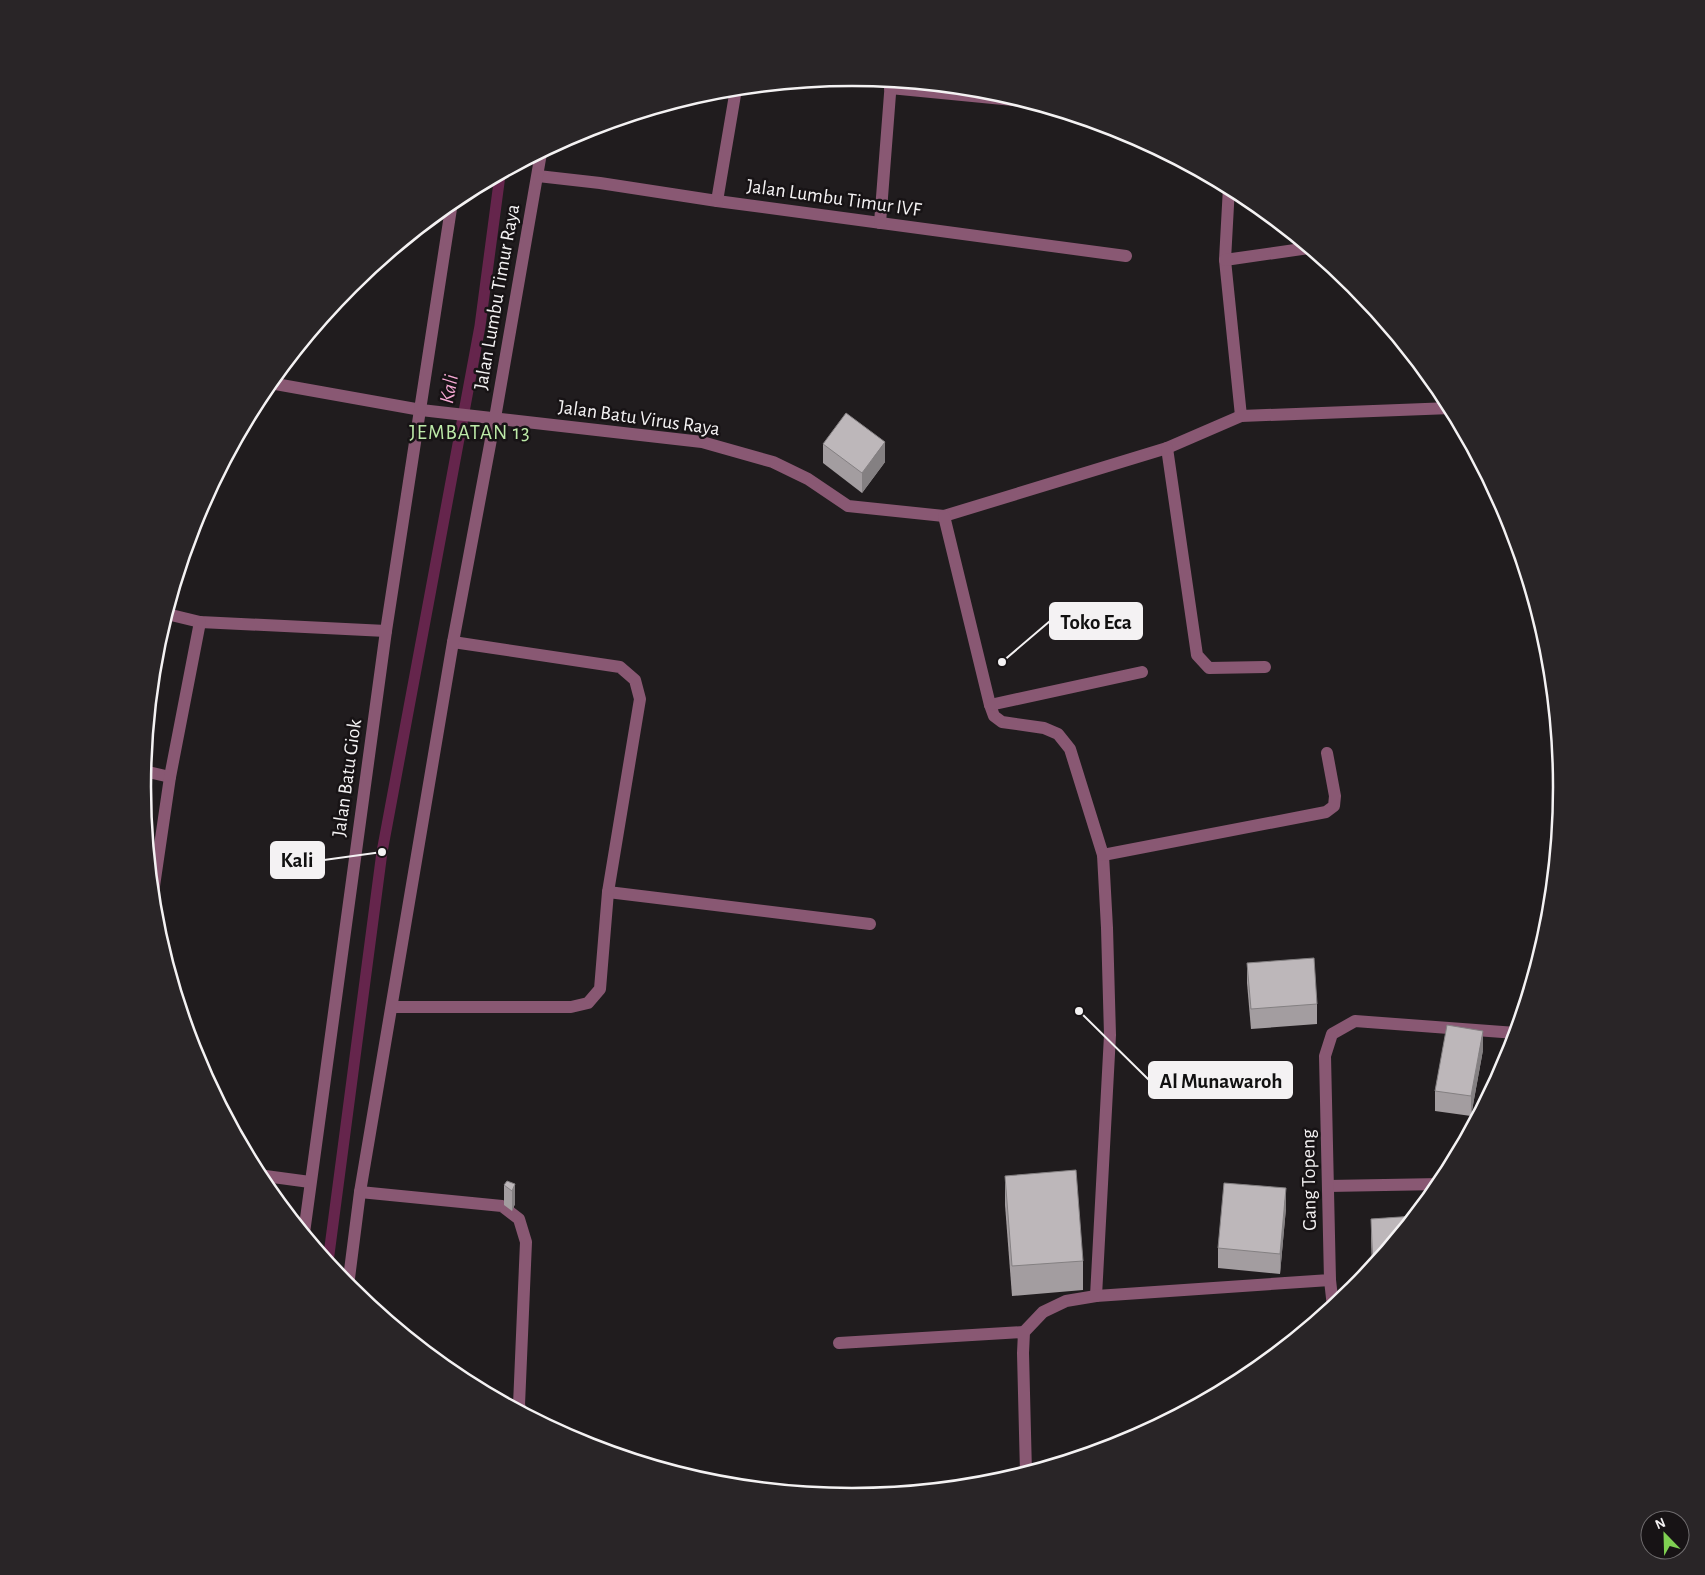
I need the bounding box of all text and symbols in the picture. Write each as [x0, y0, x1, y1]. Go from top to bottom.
street label: Jalan Lumbu Timur IVF [745, 176, 923, 220]
street label: Jalan Lumbu Timur Raya [471, 203, 523, 391]
water label: Kali [436, 372, 462, 405]
street label: Jalan Batu Virus Raya [557, 397, 721, 439]
district label: JEMBATAN 13 [409, 422, 531, 443]
callout: Toko Eca [1050, 603, 1142, 639]
text: Toko Eca [1060, 612, 1132, 633]
street label: Jalan Batu Giok [329, 718, 365, 838]
callout: Kali [271, 842, 324, 878]
text: Kali [280, 850, 314, 871]
callout: Al Munawaroh [1149, 1062, 1292, 1098]
text: Al Munawaroh [1159, 1071, 1283, 1092]
street label: Gang Topeng [1298, 1129, 1320, 1231]
north arrow [1640, 1510, 1690, 1560]
text: N [1653, 1516, 1668, 1532]

